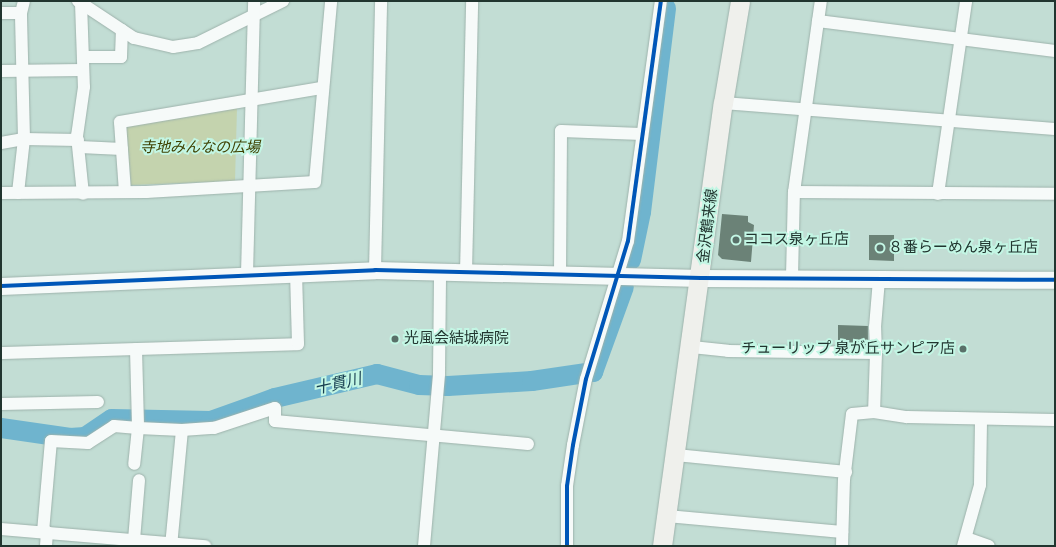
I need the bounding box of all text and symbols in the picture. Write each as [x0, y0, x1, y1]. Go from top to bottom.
park label: 寺地みんなの広場 [140, 139, 260, 157]
street label: 金沢鶴来線 [694, 188, 722, 264]
place label: ココス泉ヶ丘店 [744, 231, 849, 249]
marker: ココス泉ヶ丘店 [731, 235, 741, 245]
place label: ８番らーめん泉ヶ丘店 [888, 239, 1038, 257]
marker: ８番らーめん泉ヶ丘店 [875, 243, 885, 253]
place label: 光風会結城病院 [404, 330, 509, 348]
marker: 光風会結城病院 [389, 333, 401, 345]
place label: チューリップ 泉が丘サンピア店 [741, 340, 955, 358]
marker: チューリップ 泉が丘サンピア店 [958, 344, 968, 354]
water label: 十貫川 [312, 369, 364, 399]

